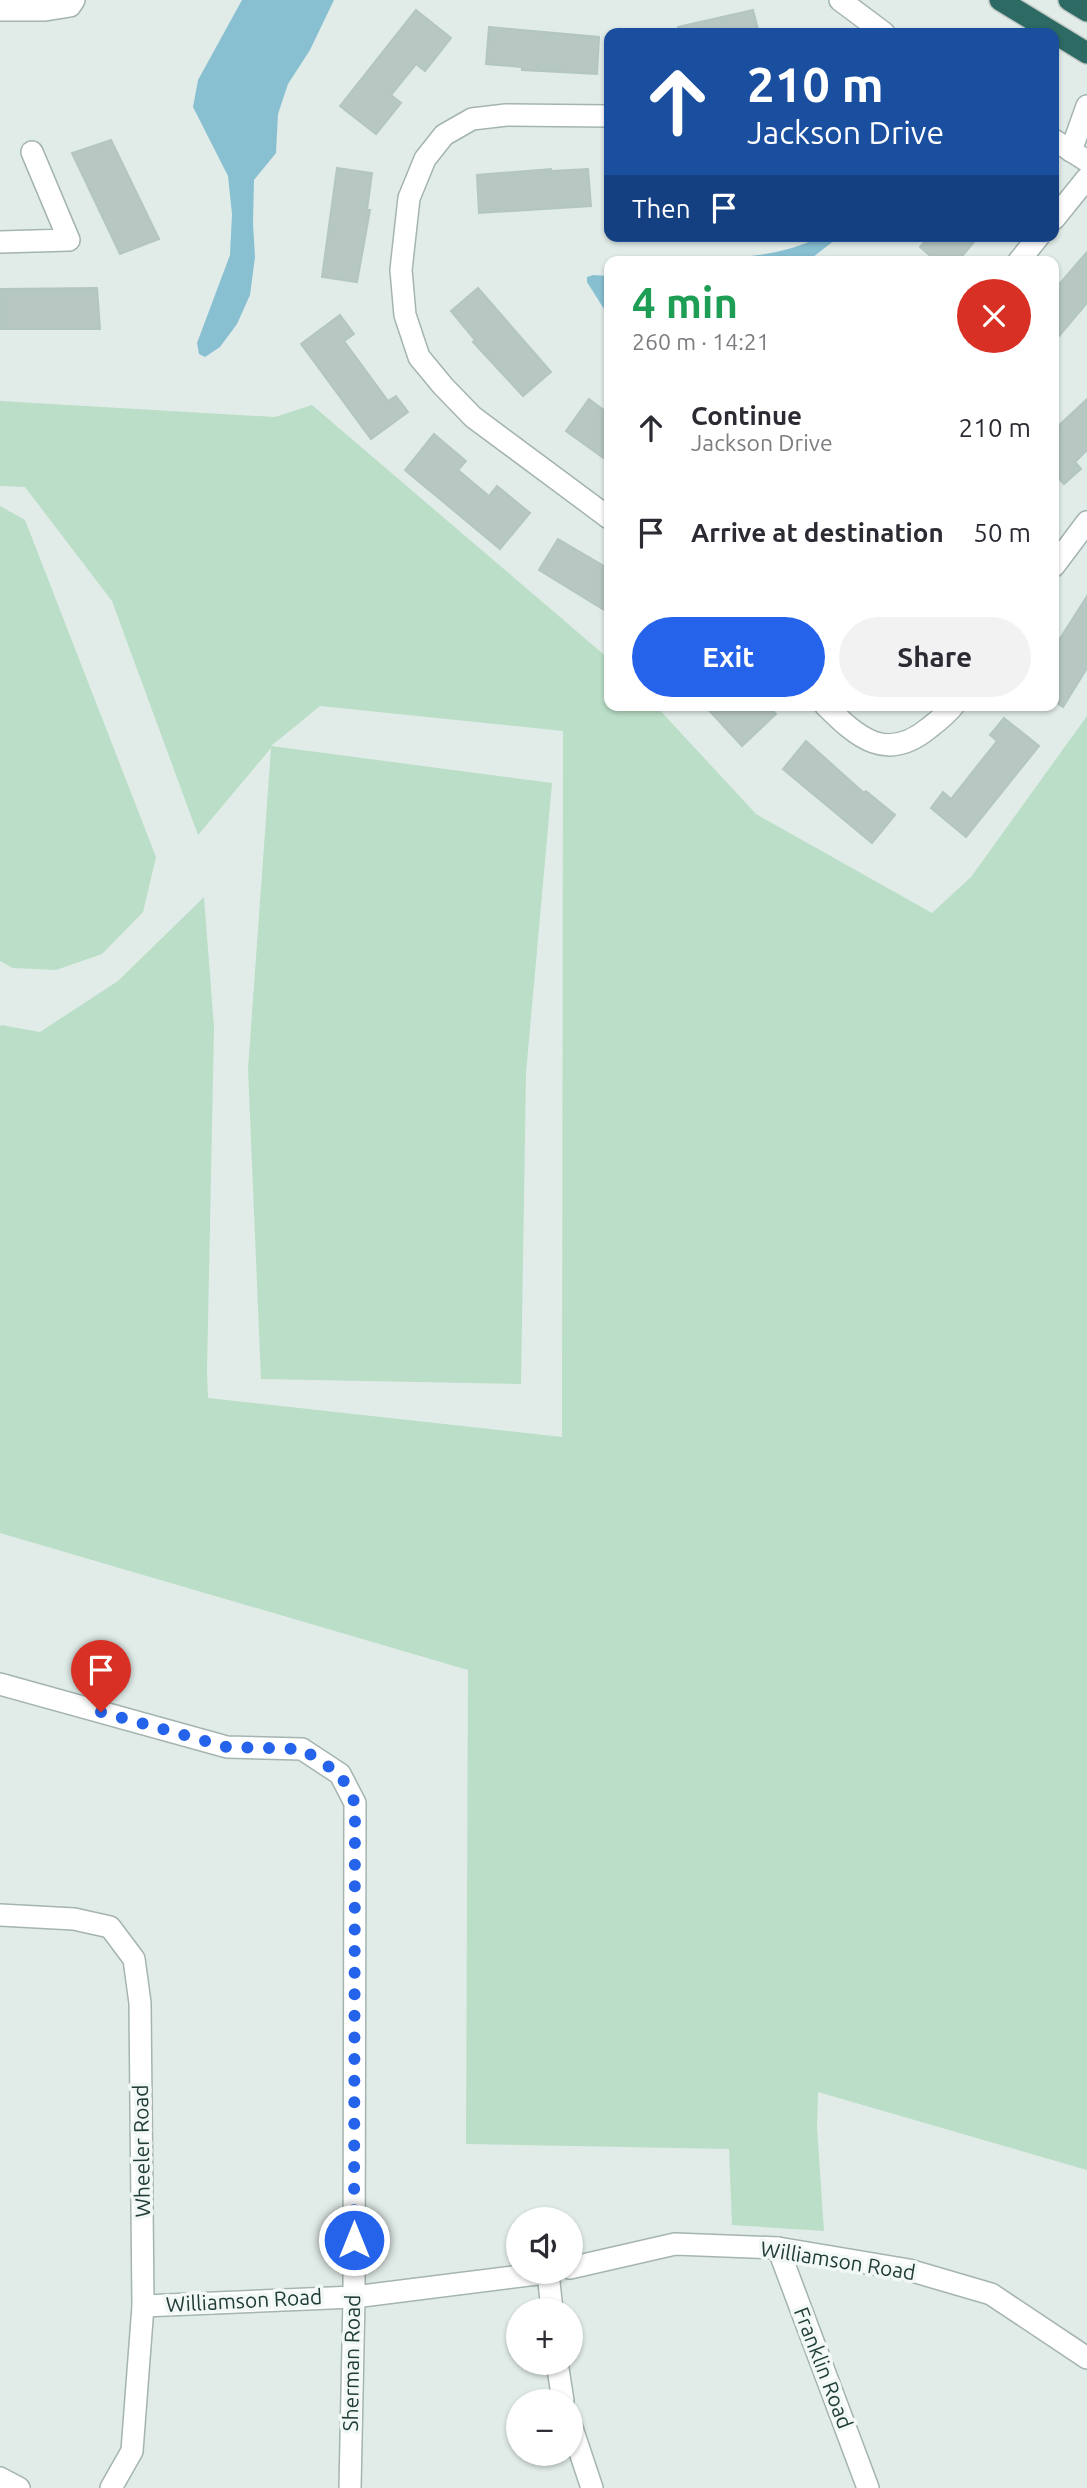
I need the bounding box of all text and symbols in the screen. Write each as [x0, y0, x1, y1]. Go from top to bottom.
icon: ahead [632, 56, 723, 147]
text: 210 m [747, 56, 884, 111]
text: Jackson Drive [747, 114, 944, 150]
icon: arrive [705, 189, 743, 227]
text: Then [632, 194, 691, 223]
text: 4 min [632, 279, 738, 326]
button: close [957, 279, 1031, 353]
text: 260 m · 14:21 [632, 329, 770, 354]
text: Continue [691, 401, 802, 430]
icon: ahead [632, 409, 670, 447]
text: 210 m [959, 413, 1031, 442]
text: Jackson Drive [691, 430, 833, 455]
icon: arrive [632, 514, 670, 552]
text: Arrive at destination [691, 518, 944, 547]
text: 50 m [973, 518, 1031, 547]
button: Exit [632, 617, 825, 697]
button: Share [839, 617, 1031, 697]
pin [71, 1640, 131, 1712]
icon: arrive [82, 1651, 120, 1689]
street label: Wheeler Road [128, 2084, 154, 2218]
position arrow [317, 2203, 391, 2277]
map controls [506, 2207, 583, 2466]
button: sound [506, 2207, 583, 2284]
street label: Williamson Road [759, 2236, 917, 2284]
street label: Williamson Road [165, 2284, 323, 2316]
street label: Sherman Road [338, 2294, 364, 2432]
button: + [506, 2298, 583, 2375]
street label: Franklin Road [790, 2304, 858, 2432]
button: − [506, 2389, 583, 2466]

